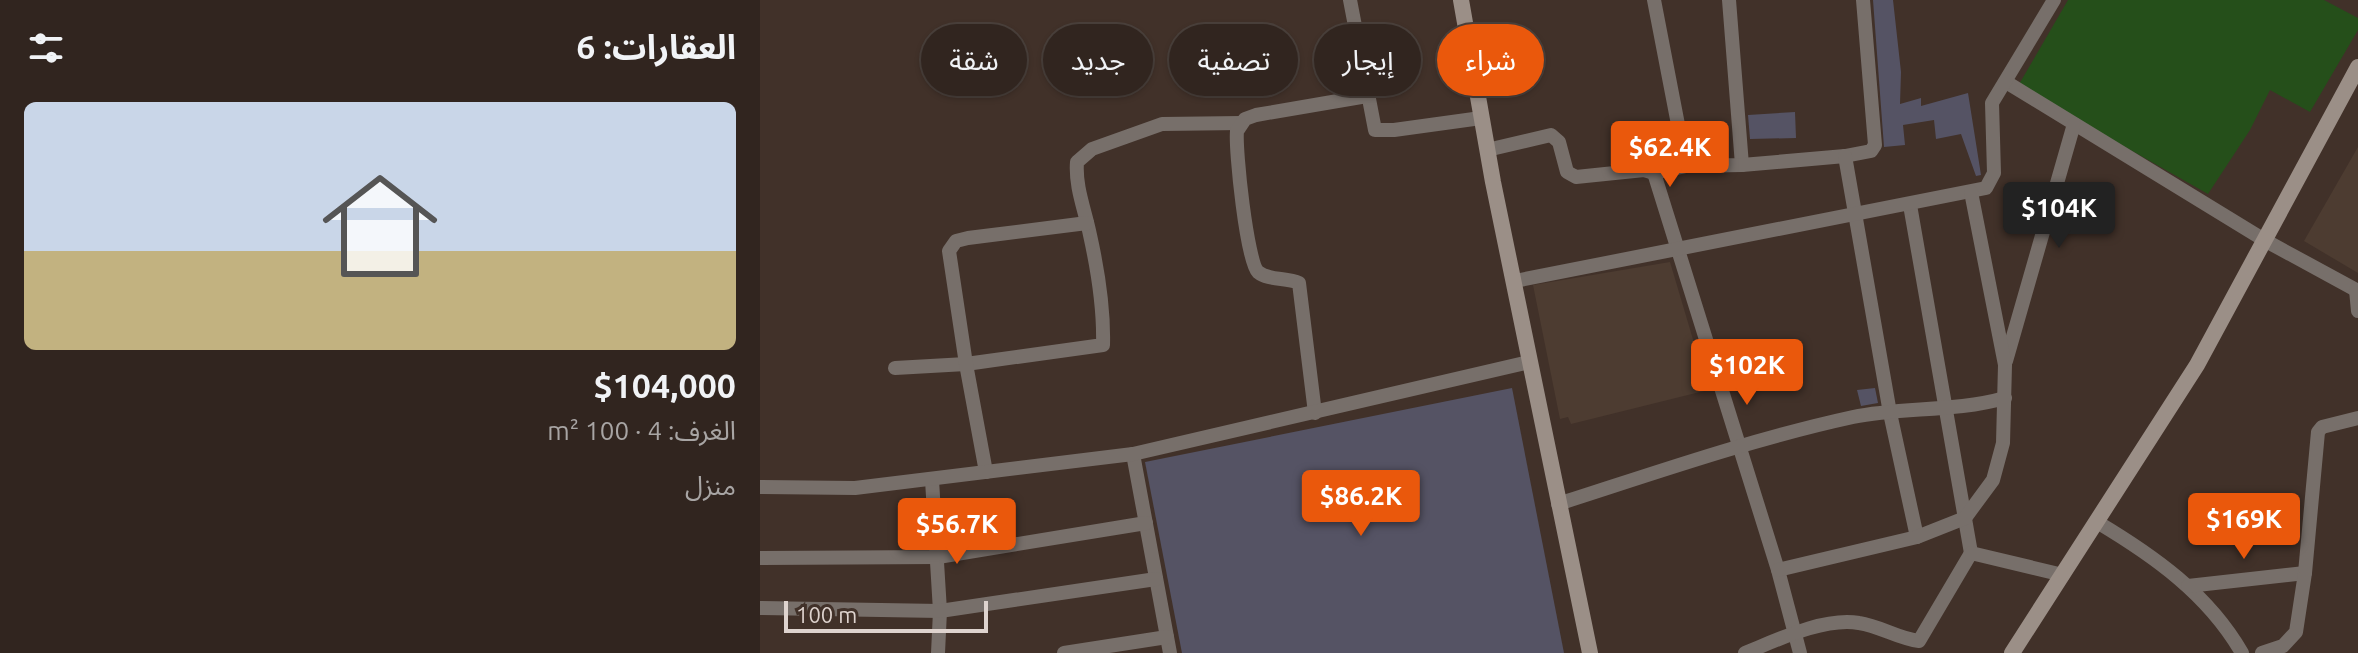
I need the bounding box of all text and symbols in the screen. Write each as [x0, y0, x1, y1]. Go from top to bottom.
chip: شقة [921, 24, 1027, 96]
chip: جديد [1043, 24, 1153, 96]
chip: تصفية [1169, 24, 1298, 96]
chip: إيجار [1314, 24, 1421, 96]
chip: شراء [1437, 24, 1544, 96]
icon: filters [24, 26, 68, 70]
text: العقارات: 6 [576, 27, 736, 65]
pin: $62.4K [1605, 121, 1735, 189]
text: $62.4K [1629, 132, 1711, 161]
icon: home [308, 154, 452, 298]
pin: $104K [2003, 182, 2115, 250]
text: $104K [2021, 193, 2097, 222]
pin: $102K [1691, 339, 1803, 407]
text: $102K [1709, 350, 1785, 379]
text: $104,000 [593, 366, 736, 404]
text: الغرف: 4 · 100 m² [547, 416, 736, 445]
pin: $86.2K [1296, 470, 1426, 538]
text: منزل [685, 471, 736, 500]
text: $86.2K [1320, 481, 1402, 510]
pin: $169K [2188, 493, 2300, 561]
pin: $56.7K [892, 498, 1022, 566]
text: $169K [2206, 504, 2282, 533]
text: $56.7K [916, 509, 998, 538]
scale bar [784, 597, 988, 633]
text: 100 m [796, 602, 857, 627]

